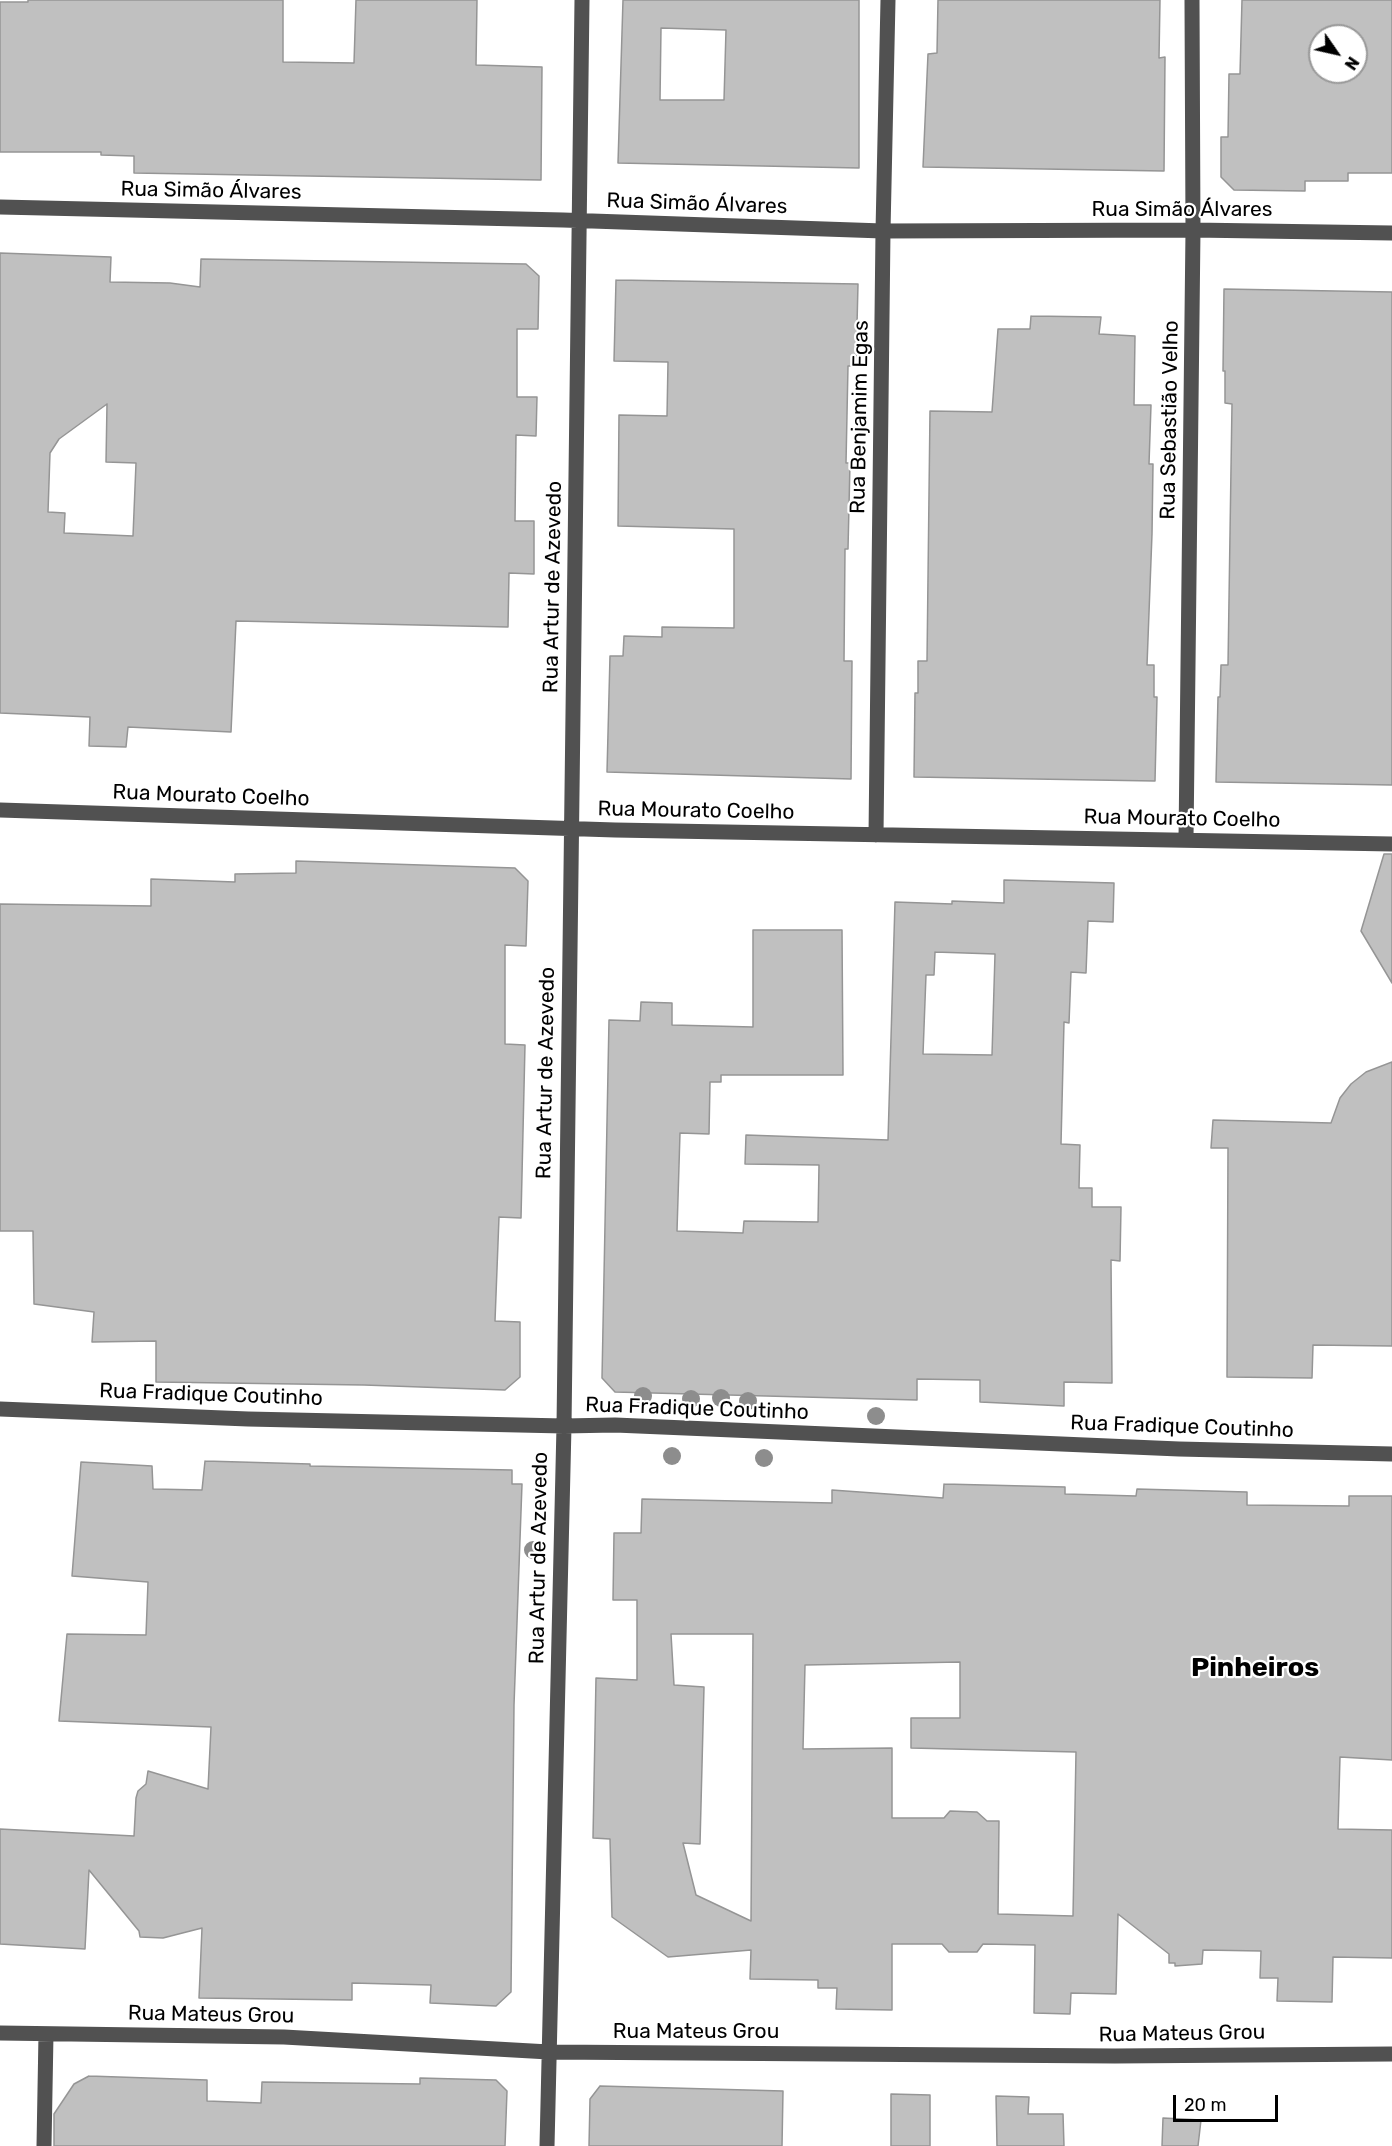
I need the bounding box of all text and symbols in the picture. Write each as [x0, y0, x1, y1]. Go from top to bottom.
north arrow [1308, 24, 1368, 84]
text: N [1341, 53, 1363, 73]
street label: Rua Simão Álvares [120, 177, 302, 205]
street label: Rua Simão Álvares [606, 188, 788, 220]
street label: Rua Simão Álvares [1092, 197, 1272, 223]
street label: Rua Benjamim Egas [846, 320, 874, 514]
street label: Rua Sebastião Velho [1156, 320, 1184, 520]
street label: Rua Artur de Azevedo [539, 481, 567, 693]
street label: Rua Mourato Coelho [112, 780, 310, 812]
street label: Rua Mourato Coelho [597, 797, 795, 825]
street label: Rua Mourato Coelho [1083, 805, 1281, 833]
street label: Rua Artur de Azevedo [532, 967, 560, 1179]
street label: Rua Fradique Coutinho [99, 1379, 323, 1411]
street label: Rua Fradique Coutinho [585, 1393, 809, 1425]
street label: Rua Fradique Coutinho [1070, 1411, 1294, 1443]
street label: Rua Artur de Azevedo [525, 1452, 553, 1664]
district label: Pinheiros [1191, 1652, 1319, 1684]
street label: Rua Mateus Grou [128, 2001, 294, 2029]
street label: Rua Mateus Grou [613, 2019, 779, 2045]
street label: Rua Mateus Grou [1099, 2020, 1265, 2048]
scale bar [1176, 2083, 1281, 2121]
text: 20 m [1184, 2094, 1226, 2116]

